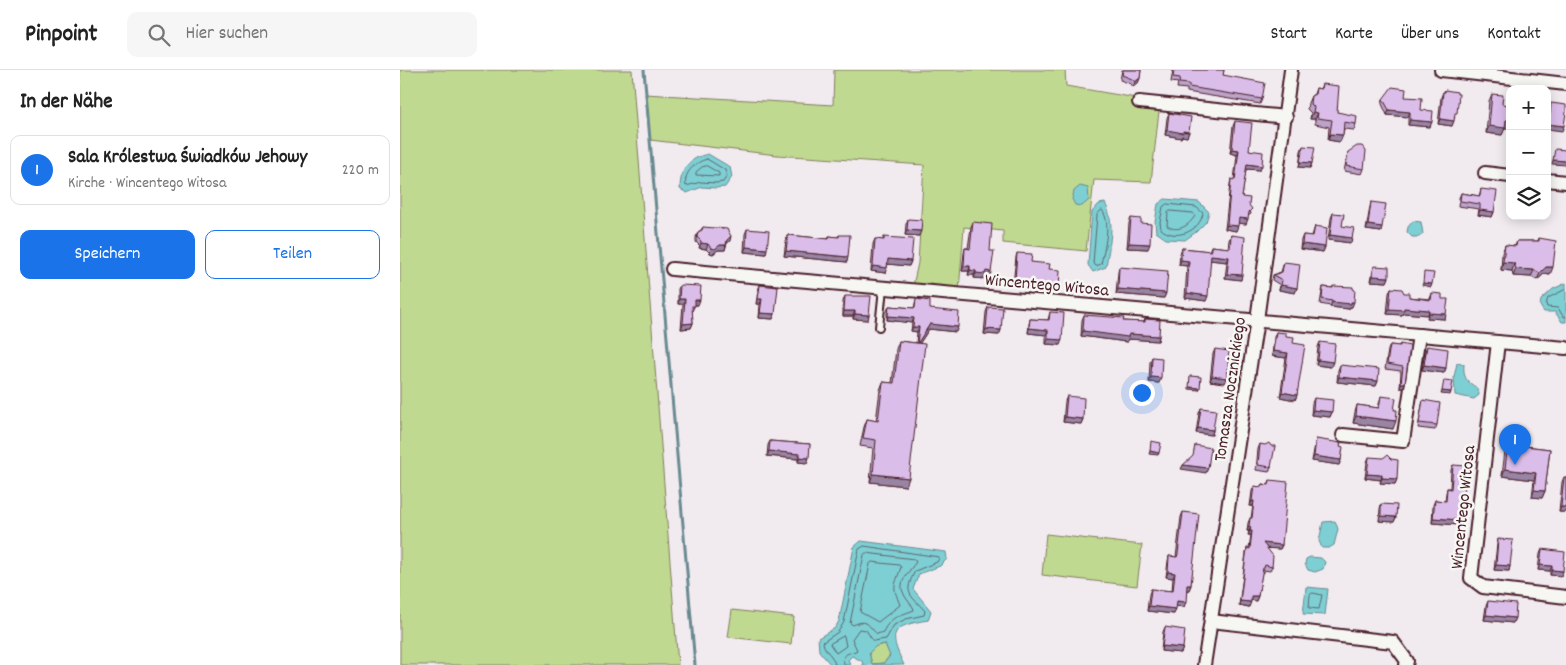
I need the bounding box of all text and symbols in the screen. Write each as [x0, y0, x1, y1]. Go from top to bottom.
search box [127, 12, 477, 57]
text: Pinpoint [25, 18, 97, 52]
icon: search [145, 21, 173, 49]
text: Hier suchen [185, 21, 268, 48]
text: Start [1271, 22, 1307, 47]
text: Karte [1335, 22, 1373, 47]
text: Über uns [1401, 22, 1459, 47]
text: Kontakt [1487, 22, 1541, 47]
map controls [1506, 85, 1551, 220]
button: + [1506, 85, 1551, 130]
text: In der Nähe [20, 88, 112, 118]
button: − [1506, 130, 1551, 175]
text: Sala Królestwa Świadków Jehowy [68, 145, 307, 172]
text: 1 [35, 159, 39, 182]
text: 220 m [342, 159, 379, 182]
text: Kirche · Wincentego Witosa [68, 172, 227, 195]
button: layers [1506, 175, 1551, 220]
button: Speichern [20, 230, 195, 279]
button: Teilen [205, 230, 380, 279]
street label: Wincentego Witosa [984, 269, 1110, 304]
street label: Tomasza Nocznickiego [1209, 315, 1254, 463]
your location [1129, 380, 1155, 406]
pin: 1 [1499, 424, 1531, 465]
street label: Wincentego Witosa [1446, 444, 1483, 570]

